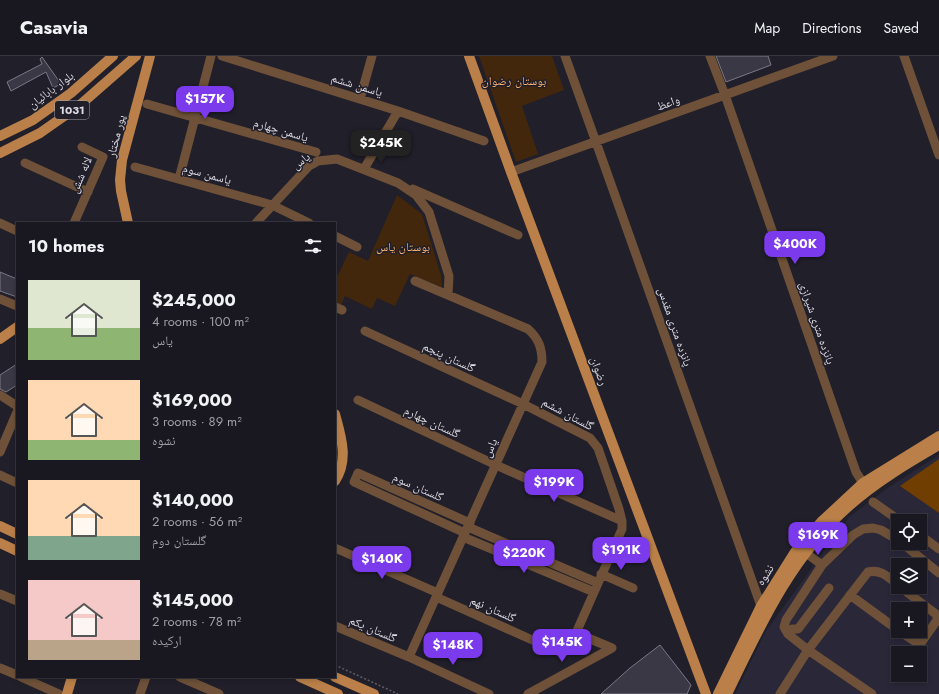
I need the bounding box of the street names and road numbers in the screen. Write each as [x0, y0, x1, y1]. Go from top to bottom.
street label: بلوار بابائیان [24, 67, 78, 113]
street label: یاسمن ششم [329, 69, 385, 101]
street label: واعظ [654, 90, 682, 116]
road number: 1031 [55, 101, 89, 119]
street label: پور مختار [102, 112, 130, 160]
street label: یاسمن چهارم [251, 114, 311, 146]
street label: یاس [288, 148, 314, 174]
street label: لاله شش [65, 154, 97, 196]
street label: یاسمن سوم [181, 159, 234, 189]
street label: پانزده متری شیرازی [794, 279, 840, 367]
street label: پانزده متری مقدس [653, 285, 697, 369]
street label: گلستان پنجم [420, 337, 478, 377]
street label: رضوان [585, 354, 613, 388]
street label: گلستان ششم [539, 393, 597, 435]
street label: گلستان چهارم [401, 401, 463, 443]
street label: یاس [478, 435, 502, 460]
street label: گلستان سوم [390, 468, 446, 506]
street label: نشوه [752, 561, 778, 589]
street label: گلستان نهم [467, 591, 519, 627]
street label: گلستان یکم [347, 611, 399, 647]

